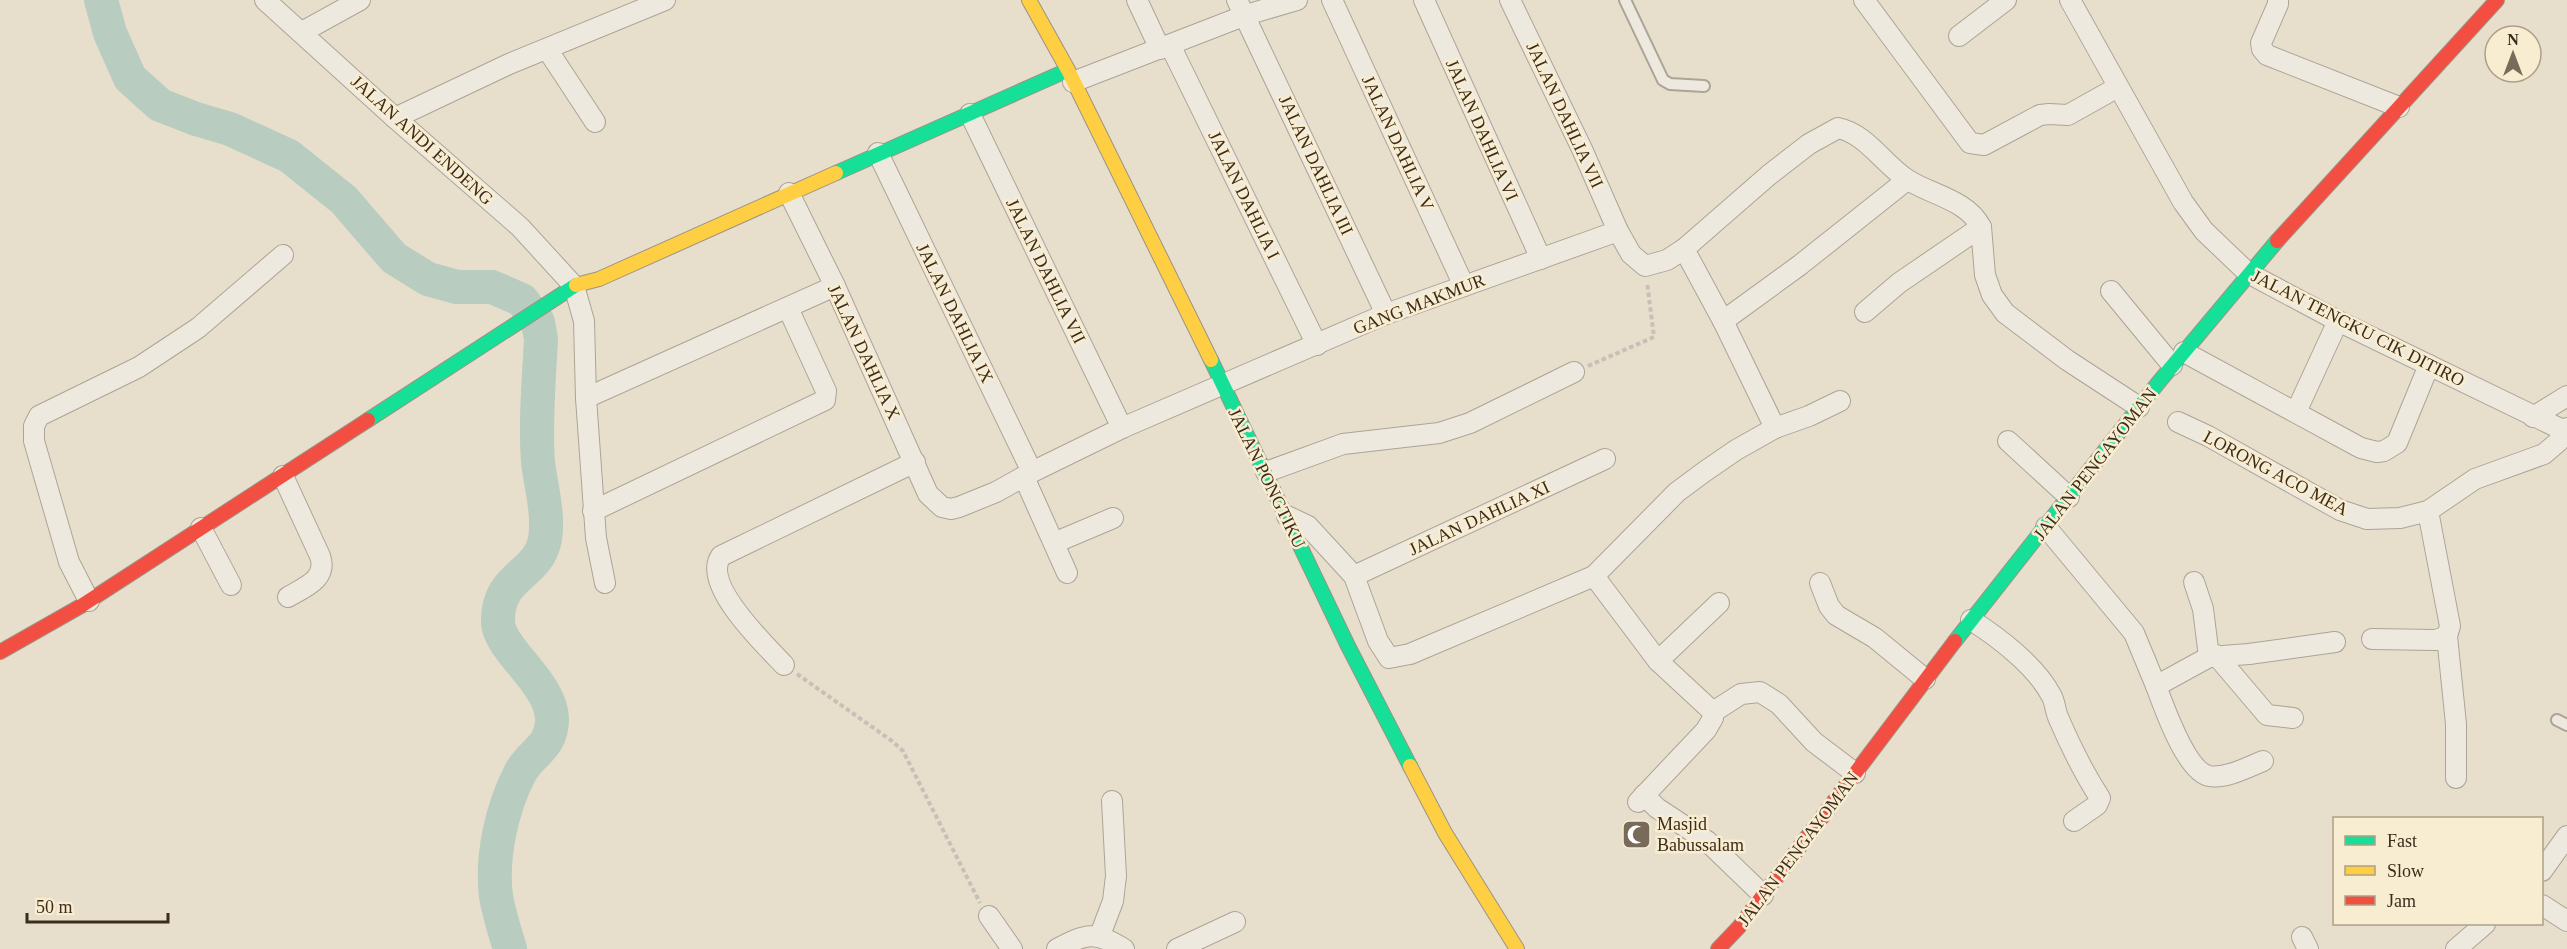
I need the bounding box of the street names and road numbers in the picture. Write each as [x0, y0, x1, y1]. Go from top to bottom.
street label: JALAN DAHLIA VII [1522, 39, 1608, 191]
street label: JALAN DAHLIA VI [1442, 56, 1522, 204]
street label: JALAN ANDI ENDENG [347, 71, 497, 209]
street label: JALAN DAHLIA V [1358, 72, 1438, 214]
street label: JALAN DAHLIA III [1275, 92, 1357, 238]
street label: JALAN DAHLIA I [1204, 128, 1284, 262]
street label: JALAN DAHLIA VII [1002, 195, 1090, 347]
street label: JALAN DAHLIA IX [912, 240, 998, 386]
street label: JALAN TENGKU CIK DITIRO [2248, 265, 2468, 391]
street label: GANG MAKMUR [1350, 270, 1488, 338]
street label: JALAN DAHLIA X [824, 281, 904, 423]
street label: JALAN PENGAYOMAN [2029, 384, 2161, 544]
street label: JALAN PONGTIKU [1224, 405, 1310, 551]
street label: LORONG ACO MEA [2200, 426, 2352, 520]
street label: JALAN DAHLIA XI [1405, 477, 1553, 559]
street label: JALAN PENGAYOMAN [1733, 768, 1863, 930]

